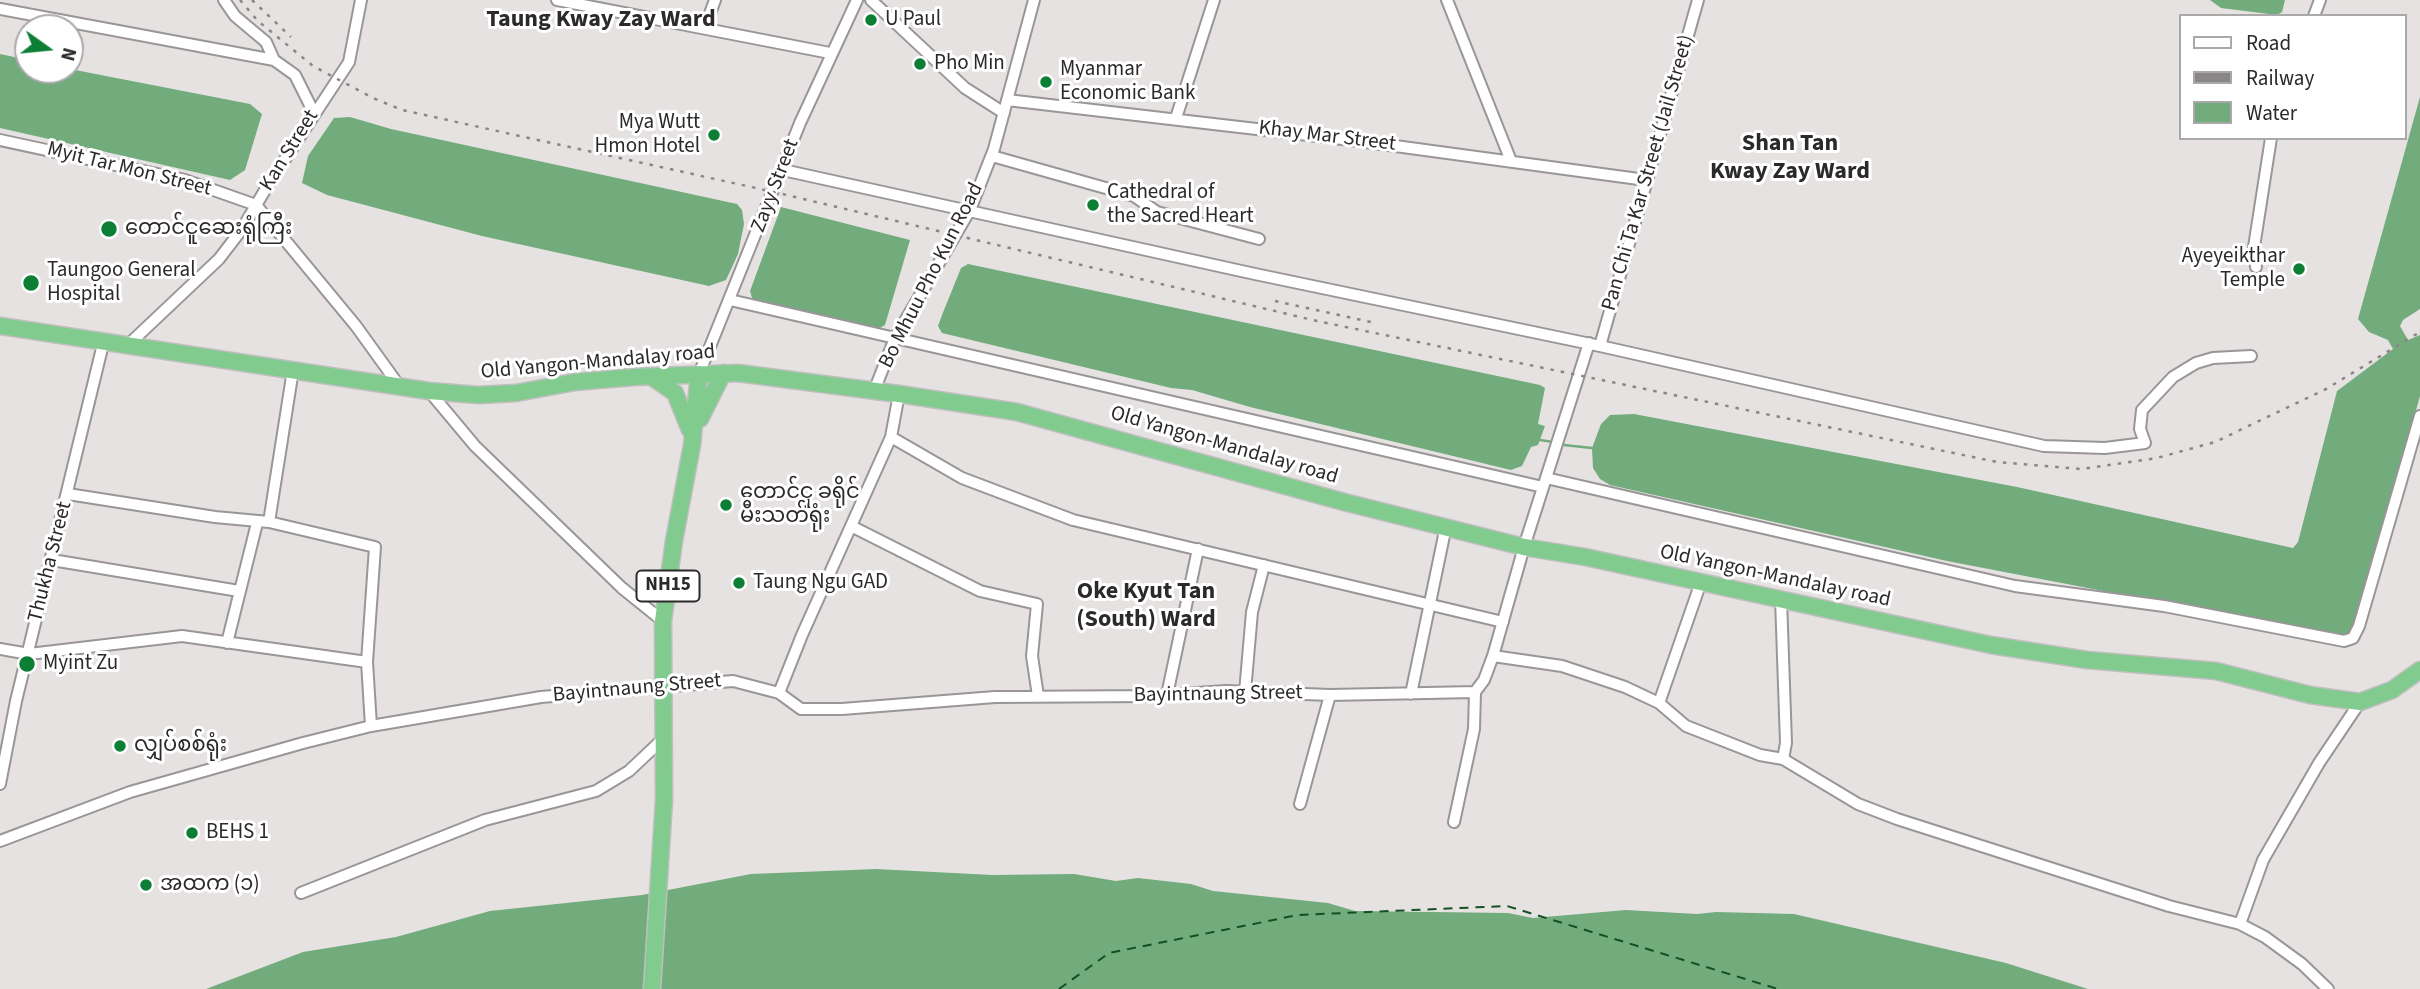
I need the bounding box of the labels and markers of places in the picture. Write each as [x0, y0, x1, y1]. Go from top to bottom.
place label: U Paul [885, 7, 941, 33]
marker: U Paul [863, 12, 879, 28]
place label: Pho Min [934, 51, 1005, 77]
marker: Pho Min [912, 56, 928, 72]
place label: Myanmar Economic Bank [1060, 57, 1195, 107]
marker: Myanmar Economic Bank [1038, 74, 1054, 90]
place label: Mya Wutt Hmon Hotel [595, 110, 700, 160]
marker: Mya Wutt Hmon Hotel [706, 127, 722, 143]
place label: Cathedral of the Sacred Heart [1107, 180, 1254, 230]
marker: Cathedral of the Sacred Heart [1085, 197, 1101, 213]
place label: တောင်ငူဆေးရုံကြီး [125, 216, 292, 242]
marker: တောင်ငူဆေးရုံကြီး [99, 219, 119, 239]
place label: Ayeyeikthar Temple [2182, 244, 2285, 294]
place label: Taungoo General Hospital [47, 258, 195, 308]
marker: Ayeyeikthar Temple [2291, 261, 2307, 277]
marker: Taungoo General Hospital [21, 273, 41, 293]
place label: တောင်ငူ ခရိုင် မီးသတ်ရုံး [740, 480, 860, 530]
marker: တောင်ငူ ခရိုင် မီးသတ်ရုံး [718, 497, 734, 513]
place label: Taung Ngu GAD [753, 570, 888, 596]
marker: Taung Ngu GAD [731, 575, 747, 591]
place label: Myint Zu [43, 651, 118, 677]
marker: Myint Zu [17, 654, 37, 674]
place label: လျှပ်စစ်ရုံး [134, 733, 227, 759]
marker: လျှပ်စစ်ရုံး [112, 738, 128, 754]
place label: BEHS 1 [206, 820, 269, 846]
marker: BEHS 1 [184, 825, 200, 841]
place label: အထက (၁) [160, 872, 260, 898]
marker: အထက (၁) [138, 877, 154, 893]

